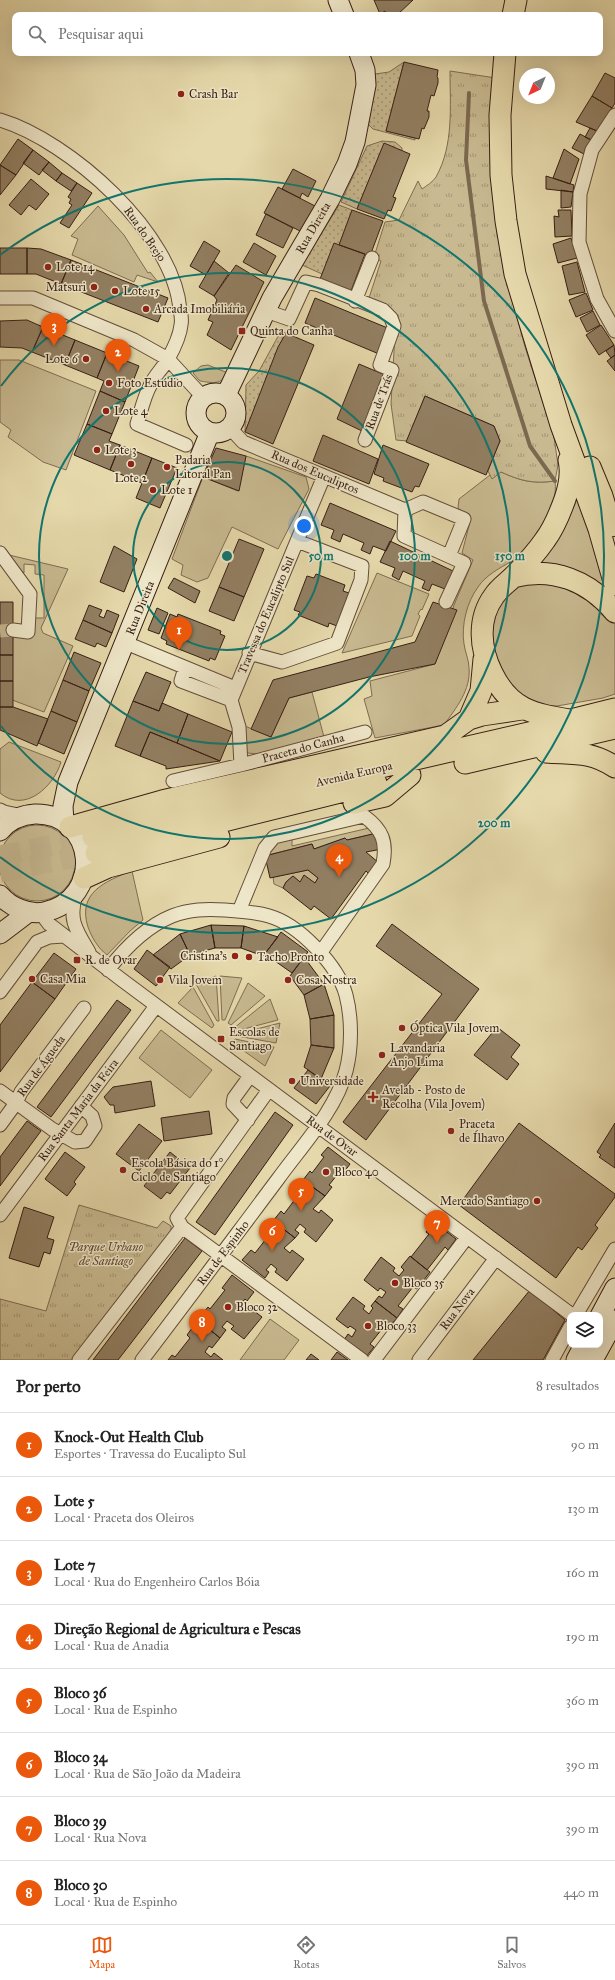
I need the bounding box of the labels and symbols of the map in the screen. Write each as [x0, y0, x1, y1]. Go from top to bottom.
north arrow [519, 68, 555, 104]
place label: Crash Bar [189, 87, 238, 101]
marker: Crash Bar [176, 89, 186, 99]
street label: Rua Direita [293, 199, 334, 256]
street label: Rua do Brejo [121, 204, 169, 264]
place label: Lote 14 [56, 260, 95, 274]
marker: Lote 14 [43, 262, 53, 272]
place label: Matsuri [46, 280, 87, 294]
marker: Matsuri [89, 282, 99, 292]
place label: Lote 15 [123, 284, 160, 298]
marker: Lote 15 [110, 286, 120, 296]
place label: Arcada Imobiliária [153, 302, 246, 316]
marker: Arcada Imobiliária [141, 304, 151, 314]
pin: 3 [41, 313, 67, 346]
place label: Quinta do Canha [250, 324, 334, 338]
marker: Quinta do Canha [237, 326, 247, 336]
pin: 2 [105, 339, 131, 372]
place label: Lote 6 [45, 352, 79, 366]
marker: Lote 6 [81, 354, 91, 364]
street label: Rua de Trás [363, 372, 395, 432]
place label: Foto Estúdio [117, 376, 183, 390]
marker: Foto Estúdio [104, 378, 114, 388]
place label: Lote 4 [114, 404, 148, 418]
marker: Lote 4 [101, 406, 111, 416]
place label: Lote 3 [105, 443, 137, 457]
marker: Lote 3 [92, 445, 102, 455]
street label: Rua dos Eucaliptos [269, 447, 361, 497]
place label: Padaria Litoral Pan [175, 453, 232, 481]
marker: Lote 2 [126, 459, 136, 469]
marker: Padaria Litoral Pan [162, 462, 172, 472]
place label: Lote 2 [115, 471, 147, 485]
place label: Lote 1 [161, 483, 193, 497]
marker: Lote 1 [148, 485, 158, 495]
your location [294, 516, 314, 536]
centre of rings [220, 549, 234, 563]
text: 50 m [308, 549, 335, 563]
text: 100 m [399, 549, 432, 563]
text: 150 m [495, 549, 526, 563]
street label: Travessa do Eucalipto Sul [235, 553, 297, 676]
street label: Rua Direita [123, 578, 158, 637]
pin: 1 [166, 617, 192, 650]
street label: Praceta do Canha [260, 730, 347, 766]
street label: Avenida Europa [313, 758, 395, 790]
text: 200 m [478, 816, 511, 830]
pin: 4 [326, 844, 352, 877]
place label: Cristina's [180, 949, 227, 963]
place label: Tacho Pronto [257, 950, 324, 964]
marker: Cristina's [230, 951, 240, 961]
marker: Tacho Pronto [244, 952, 254, 962]
place label: R. de Ovar [85, 953, 137, 967]
marker: R. de Ovar [72, 955, 82, 965]
place label: Casa Mia [40, 972, 87, 986]
place label: Vila Jovem [167, 973, 222, 988]
place label: Cosa Nostra [296, 973, 358, 987]
marker: Casa Mia [27, 974, 37, 984]
marker: Vila Jovem [155, 975, 165, 985]
marker: Cosa Nostra [283, 975, 293, 985]
place label: Óptica Vila Jovem [410, 1019, 499, 1036]
marker: Óptica Vila Jovem [397, 1023, 407, 1033]
place label: Escolas de Santiago [229, 1025, 279, 1054]
street label: Rua de Águeda [13, 1031, 69, 1100]
marker: Escolas de Santiago [216, 1034, 226, 1044]
place label: Lavandaria Anjo Lima [389, 1041, 446, 1069]
marker: Lavandaria Anjo Lima [377, 1050, 387, 1060]
street label: Rua Santa Maria da Feira [35, 1055, 122, 1164]
place label: Universidade [300, 1074, 364, 1088]
marker: Universidade [287, 1076, 297, 1086]
place label: Avelab - Posto de Recolha (Vila Jovem) [381, 1083, 485, 1112]
marker: Avelab - Posto de Recolha (Vila Jovem) [367, 1091, 379, 1103]
street label: Rua de Ovar [303, 1113, 361, 1160]
place label: Praceta de Ílhavo [459, 1117, 504, 1145]
marker: Praceta de Ílhavo [446, 1126, 456, 1136]
place label: Escola Básica do 1° Ciclo de Santiago [131, 1156, 223, 1185]
marker: Escola Básica do 1° Ciclo de Santiago [118, 1165, 128, 1175]
place label: Bloco 40 [334, 1165, 379, 1179]
marker: Bloco 40 [321, 1167, 331, 1177]
pin: 5 [288, 1178, 314, 1211]
place label: Mercado Santiago [440, 1194, 529, 1209]
marker: Mercado Santiago [532, 1196, 542, 1206]
pin: 7 [424, 1210, 450, 1243]
street label: Rua de Espinho [194, 1218, 252, 1288]
pin: 6 [259, 1218, 285, 1251]
park label: Parque Urbano de Santiago [69, 1240, 144, 1268]
place label: Bloco 35 [403, 1276, 445, 1290]
marker: Bloco 35 [390, 1278, 400, 1288]
street label: Rua Nova [437, 1284, 478, 1333]
place label: Bloco 32 [236, 1300, 278, 1314]
marker: Bloco 32 [223, 1302, 233, 1312]
pin: 8 [189, 1309, 215, 1342]
place label: Bloco 33 [376, 1319, 417, 1333]
marker: Bloco 33 [363, 1321, 373, 1331]

